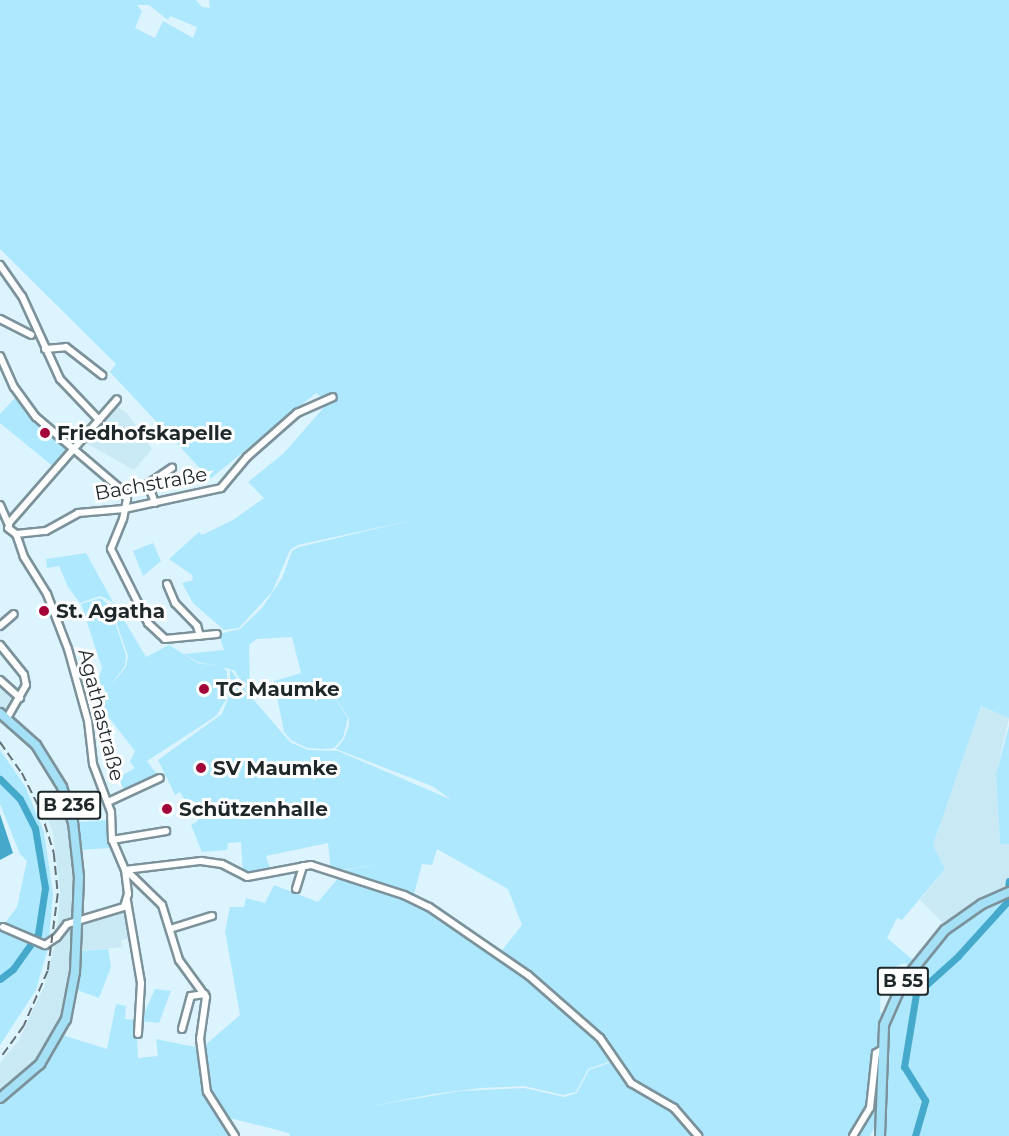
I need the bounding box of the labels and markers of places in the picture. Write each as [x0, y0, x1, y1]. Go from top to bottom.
place label: Friedhofskapelle [57, 421, 232, 445]
marker: Friedhofskapelle [38, 426, 52, 440]
place label: St. Agatha [56, 599, 165, 623]
marker: St. Agatha [37, 604, 51, 618]
place label: TC Maumke [216, 677, 340, 701]
marker: TC Maumke [197, 682, 211, 696]
place label: SV Maumke [213, 756, 338, 780]
marker: SV Maumke [194, 761, 208, 775]
place label: Schützenhalle [179, 797, 328, 821]
marker: Schützenhalle [160, 802, 174, 816]

